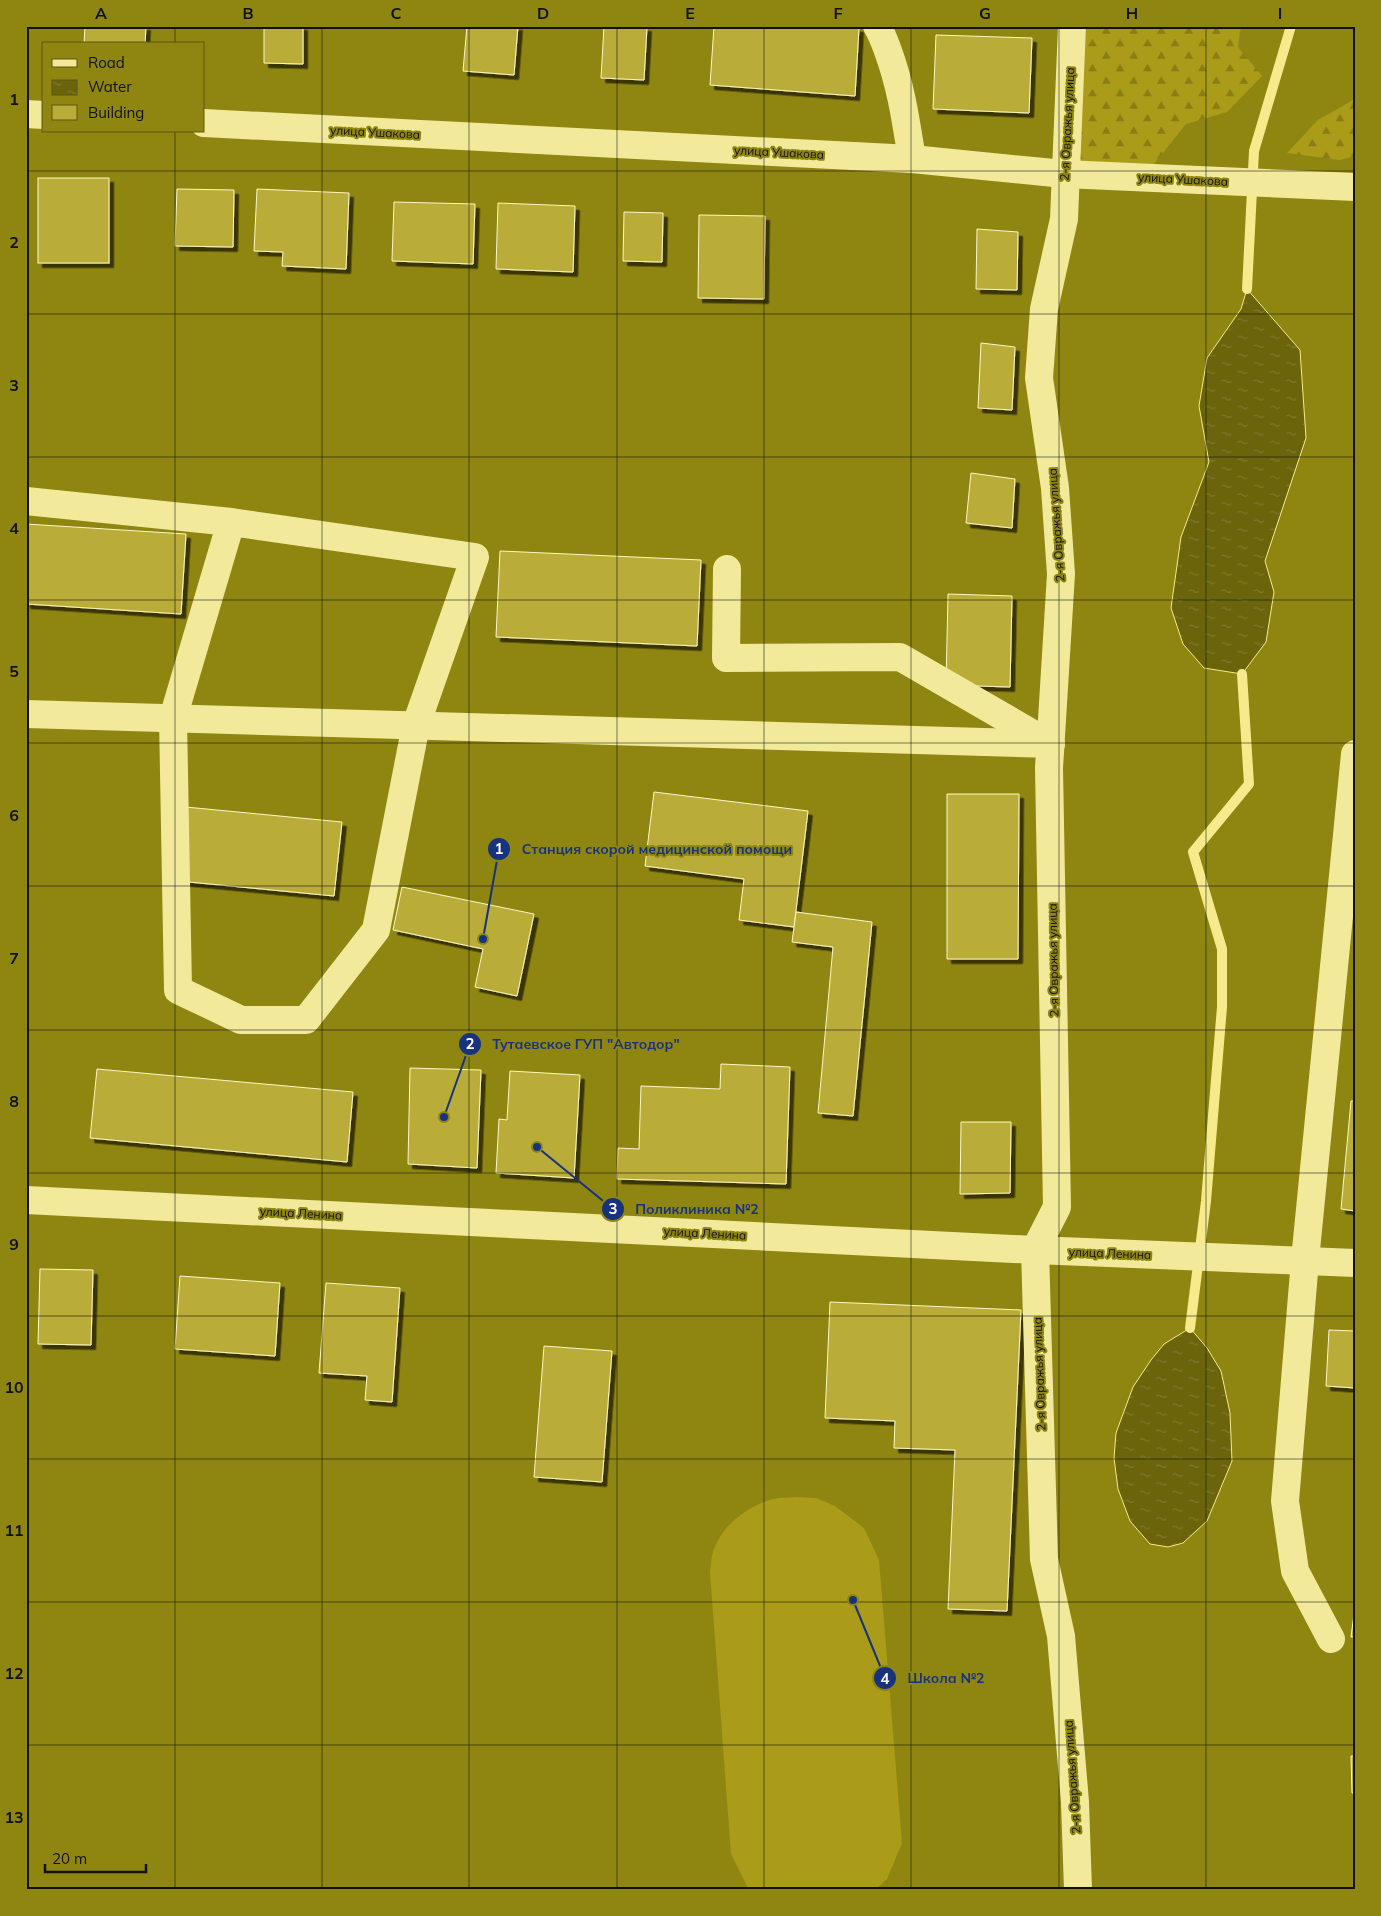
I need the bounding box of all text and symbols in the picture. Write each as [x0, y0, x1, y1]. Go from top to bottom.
text: A [95, 3, 107, 23]
text: B [242, 3, 254, 23]
text: C [391, 3, 402, 23]
text: D [537, 3, 549, 23]
text: E [685, 3, 695, 23]
text: F [833, 3, 843, 23]
text: G [979, 3, 991, 23]
text: H [1126, 3, 1138, 23]
text: I [1278, 3, 1282, 23]
legend [42, 42, 205, 132]
text: Road [88, 53, 125, 72]
street label: 2-я Овражья улица [1057, 67, 1077, 181]
text: Water [88, 77, 132, 96]
text: 1 [9, 89, 19, 109]
text: Building [88, 103, 144, 122]
street label: улица Ушакова [330, 122, 420, 142]
street label: улица Ушакова [734, 142, 824, 162]
street label: улица Ушакова [1138, 169, 1228, 189]
text: 2 [9, 232, 19, 252]
text: 3 [9, 375, 19, 395]
street label: 2-я Овражья улица [1045, 468, 1067, 582]
text: 4 [9, 518, 19, 538]
text: 5 [9, 661, 19, 681]
text: 6 [9, 805, 19, 825]
callout: Станция скорой медицинской помощи [487, 834, 802, 863]
text: 1 [494, 839, 504, 858]
text: Станция скорой медицинской помощи [522, 840, 792, 858]
street label: 2-я Овражья улица [1045, 903, 1061, 1017]
text: 7 [9, 948, 19, 968]
callout: Тутаевское ГУП "Автодор" [457, 1029, 689, 1058]
text: 2 [465, 1034, 475, 1053]
text: Тутаевское ГУП "Автодор" [492, 1035, 680, 1053]
text: 8 [9, 1091, 19, 1111]
callout: Поликлиника №2 [600, 1195, 769, 1224]
text: 3 [608, 1199, 618, 1218]
text: Поликлиника №2 [635, 1200, 759, 1218]
street label: улица Ленина [259, 1203, 343, 1223]
street label: улица Ленина [663, 1223, 747, 1243]
text: 9 [9, 1234, 19, 1254]
street label: улица Ленина [1068, 1244, 1152, 1262]
street label: 2-я Овражья улица [1030, 1317, 1048, 1431]
text: 10 [4, 1377, 24, 1397]
text: 11 [4, 1520, 24, 1540]
text: 12 [4, 1663, 24, 1683]
callout: Школа №2 [873, 1664, 995, 1693]
text: 4 [880, 1669, 890, 1688]
text: Школа №2 [908, 1669, 984, 1687]
street label: 2-я Овражья улица [1061, 1720, 1083, 1834]
text: 13 [4, 1807, 24, 1827]
scale bar [45, 1841, 146, 1873]
text: 20 m [52, 1849, 87, 1868]

